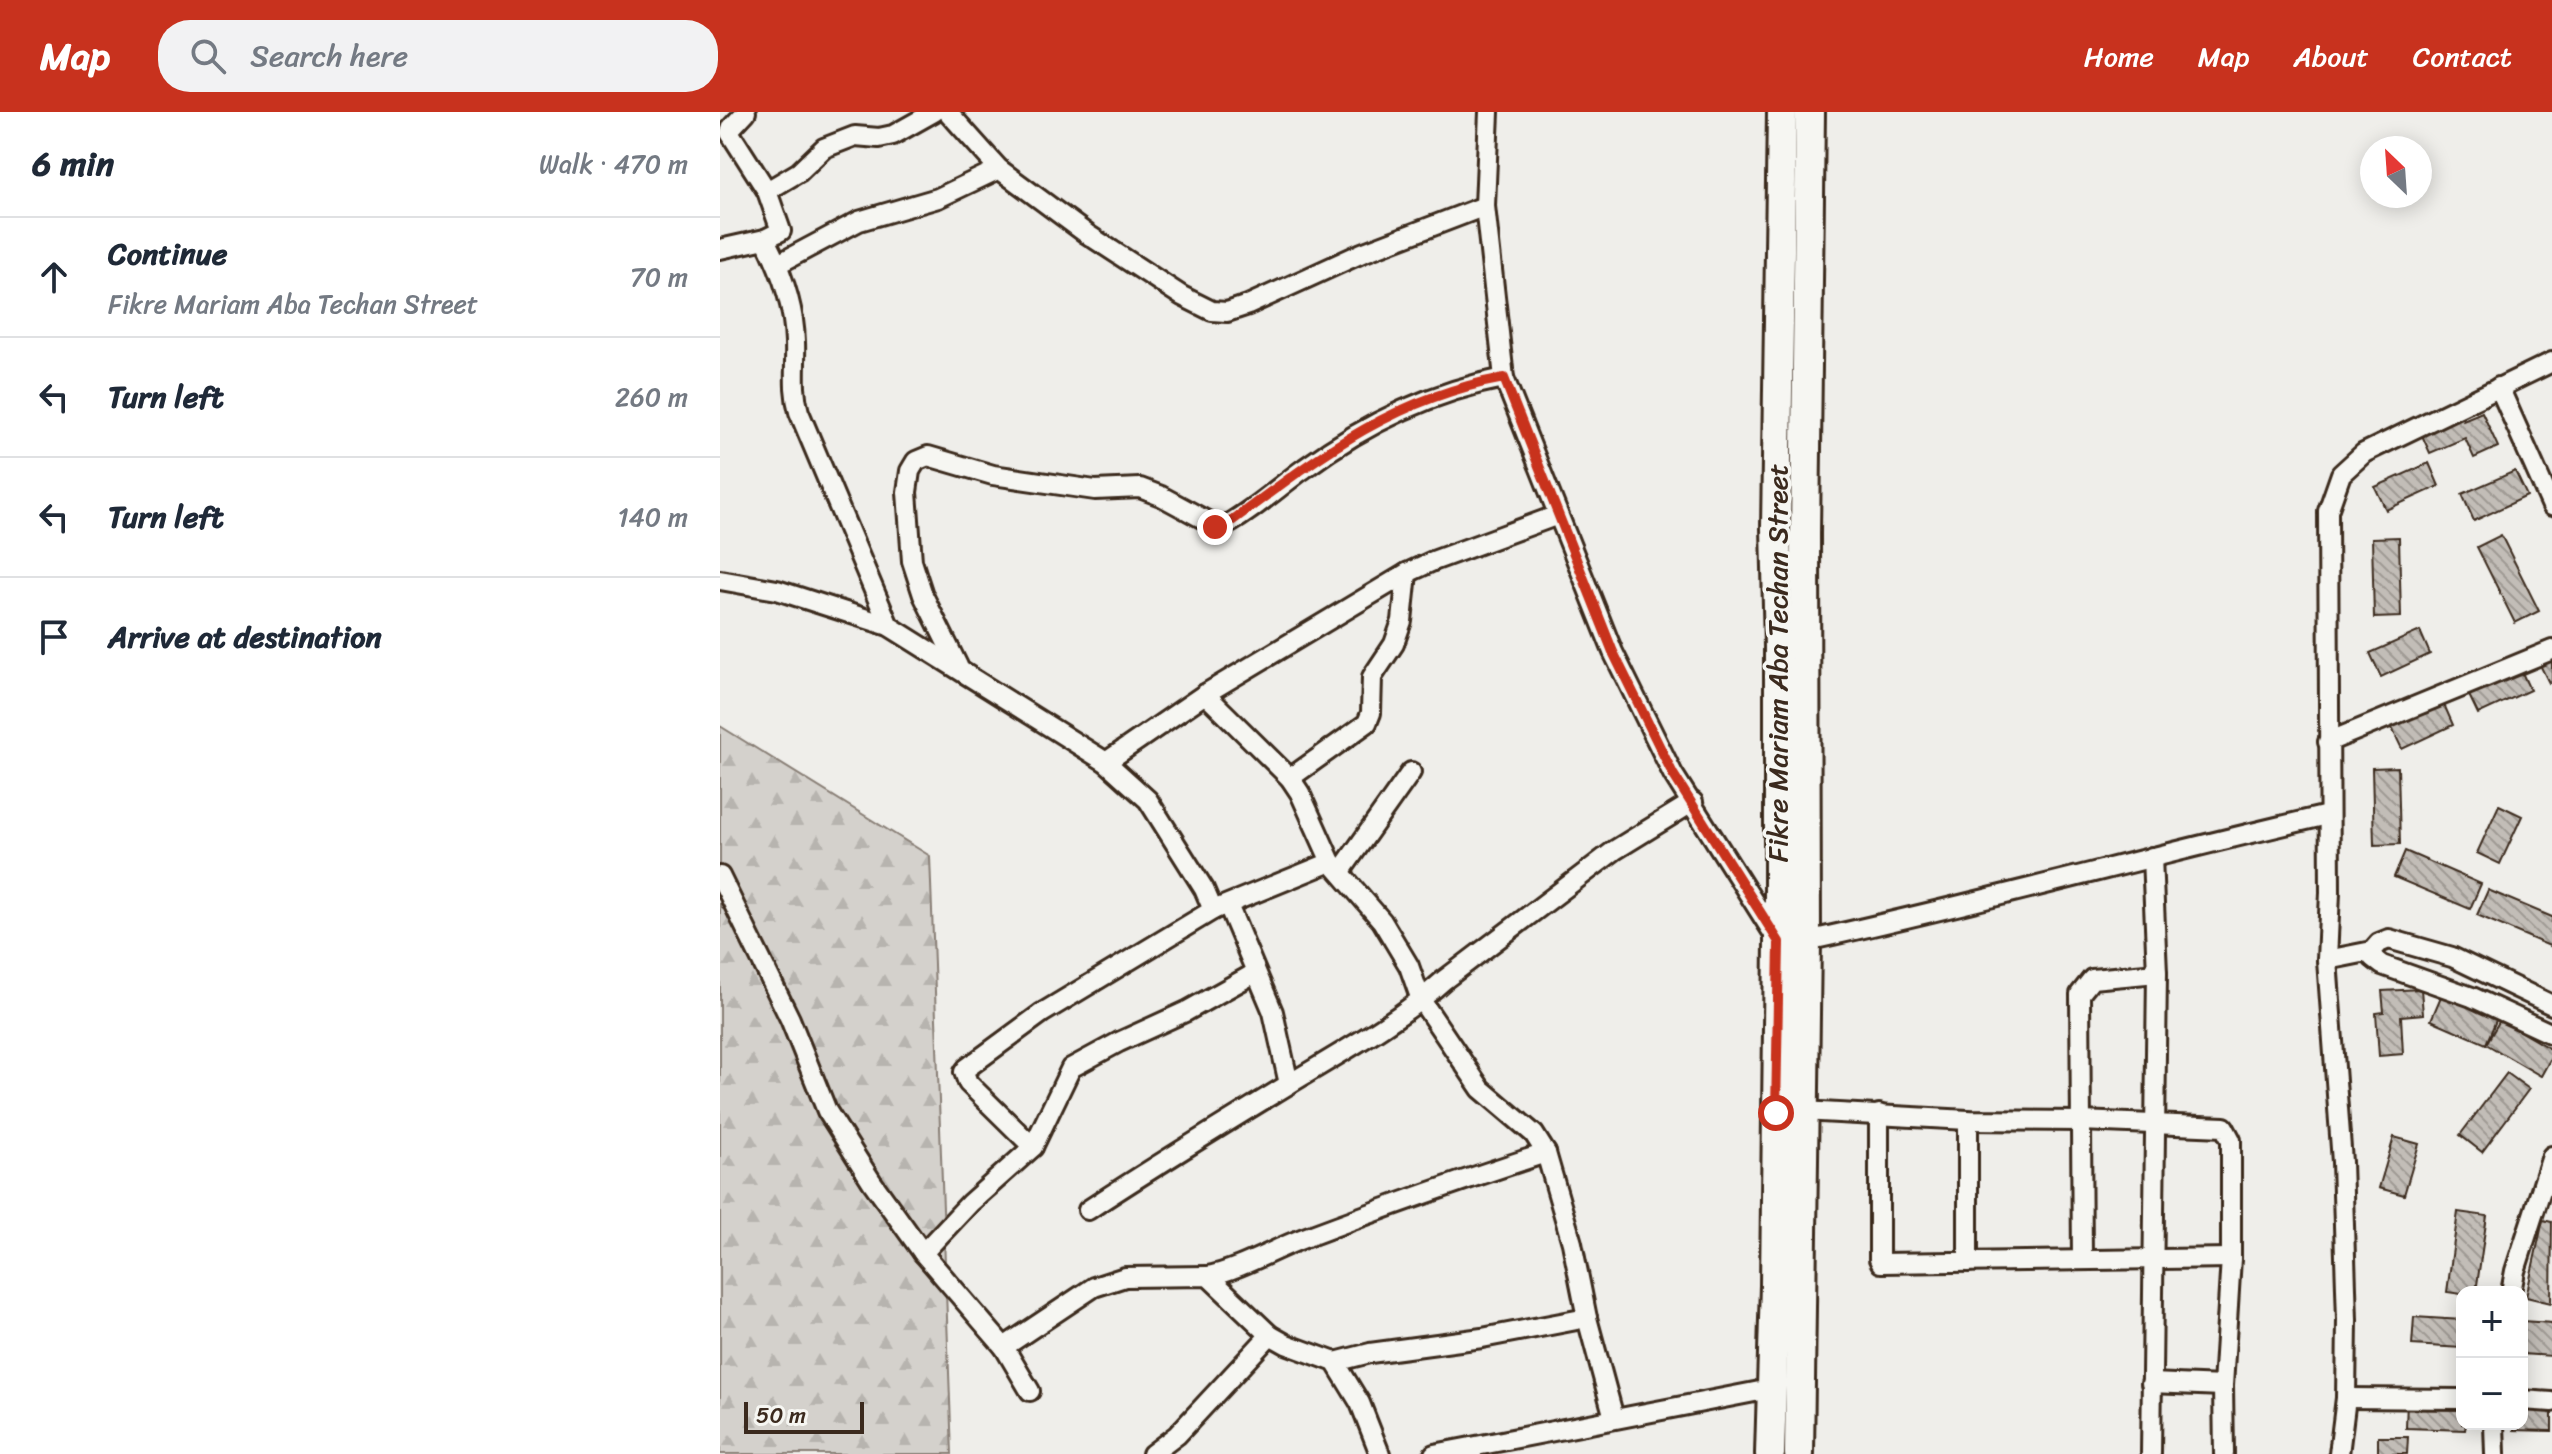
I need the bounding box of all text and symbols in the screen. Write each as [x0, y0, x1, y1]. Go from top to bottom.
search box [158, 20, 718, 92]
text: Map [40, 23, 110, 90]
text: Search here [250, 29, 408, 83]
text: Home [2084, 32, 2154, 81]
text: Map [2198, 32, 2249, 81]
text: About [2293, 32, 2369, 81]
text: Contact [2413, 32, 2512, 81]
icon: search [186, 34, 230, 78]
text: 6 min [32, 134, 114, 194]
north arrow [2360, 136, 2432, 208]
text: Walk · 470 m [539, 141, 688, 187]
text: Continue [108, 227, 227, 281]
text: 70 m [630, 254, 688, 300]
icon: ahead [32, 255, 76, 299]
text: Fikre Mariam Aba Techan Street [108, 281, 478, 327]
text: Turn left [108, 370, 224, 424]
text: 260 m [615, 374, 688, 420]
icon: left [32, 375, 76, 419]
street label: Fikre Mariam Aba Techan Street [1753, 464, 1802, 862]
text: Turn left [108, 490, 224, 544]
text: 140 m [617, 494, 688, 540]
icon: left [32, 495, 76, 539]
route end [1197, 509, 1233, 545]
text: Arrive at destination [108, 610, 382, 664]
icon: arrive [32, 615, 76, 659]
route start [1758, 1095, 1794, 1131]
map controls [2456, 1286, 2528, 1430]
button: + [2456, 1286, 2528, 1358]
button: − [2456, 1358, 2528, 1430]
text: 50 m [756, 1396, 806, 1435]
scale bar [744, 1398, 864, 1434]

